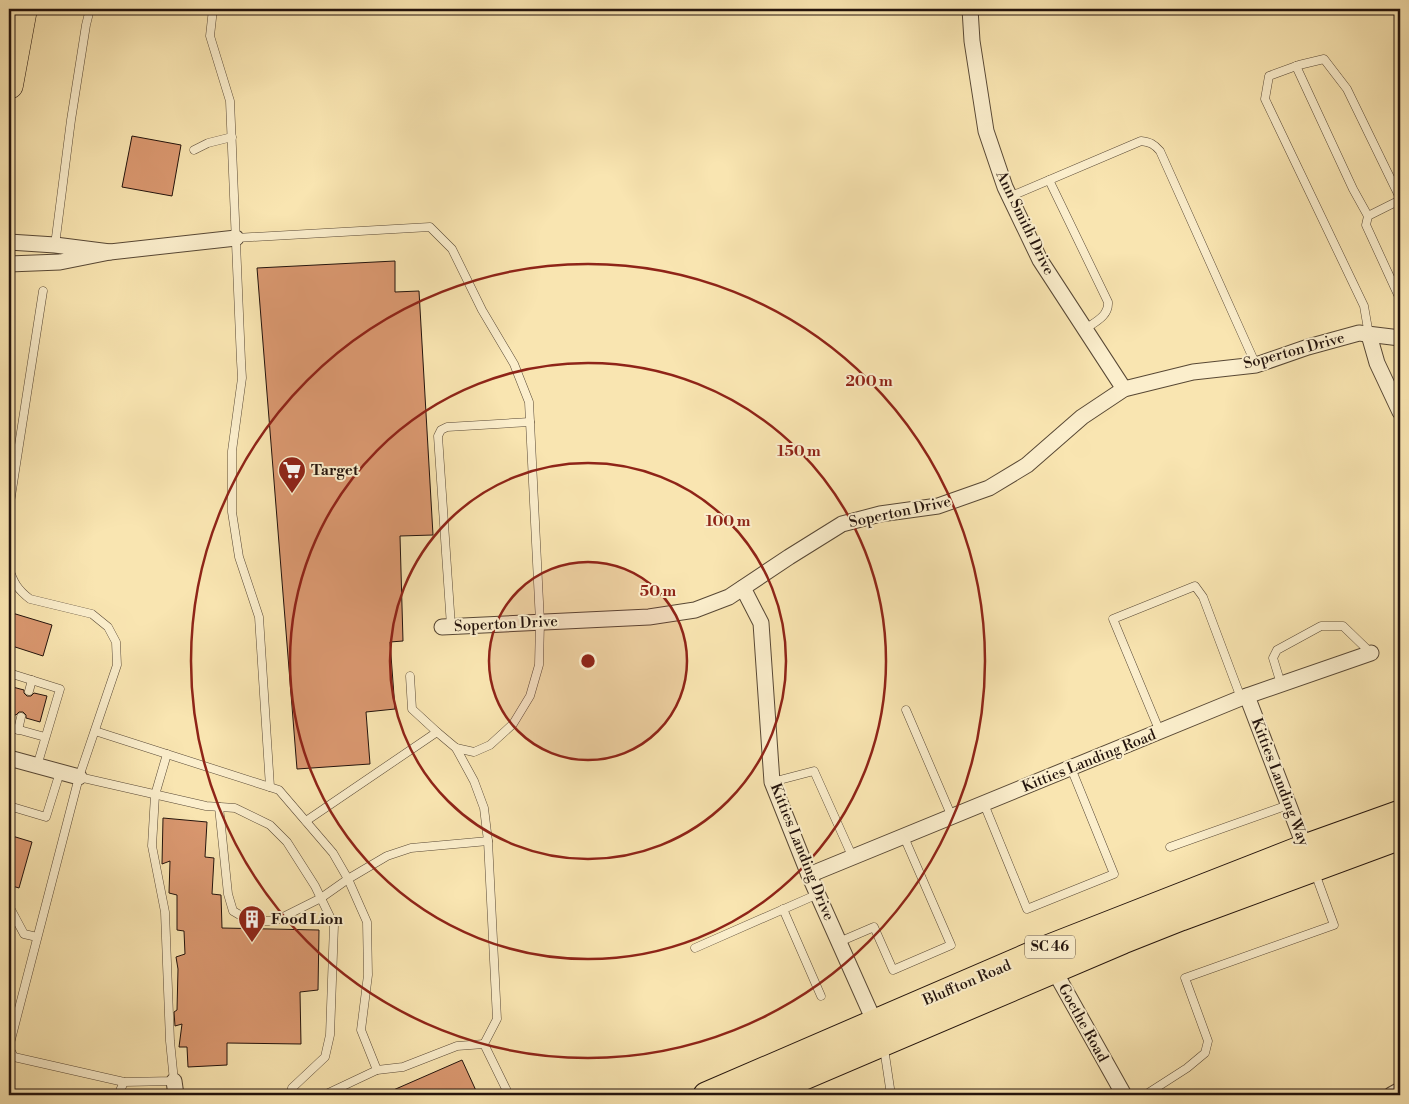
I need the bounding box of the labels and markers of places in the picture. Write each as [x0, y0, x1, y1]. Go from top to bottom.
supermarket icon: Target [277, 455, 307, 494]
place label: Target [311, 461, 359, 480]
centre of rings [579, 652, 597, 670]
building icon: Food Lion [237, 904, 267, 943]
place label: Food Lion [271, 910, 344, 929]

